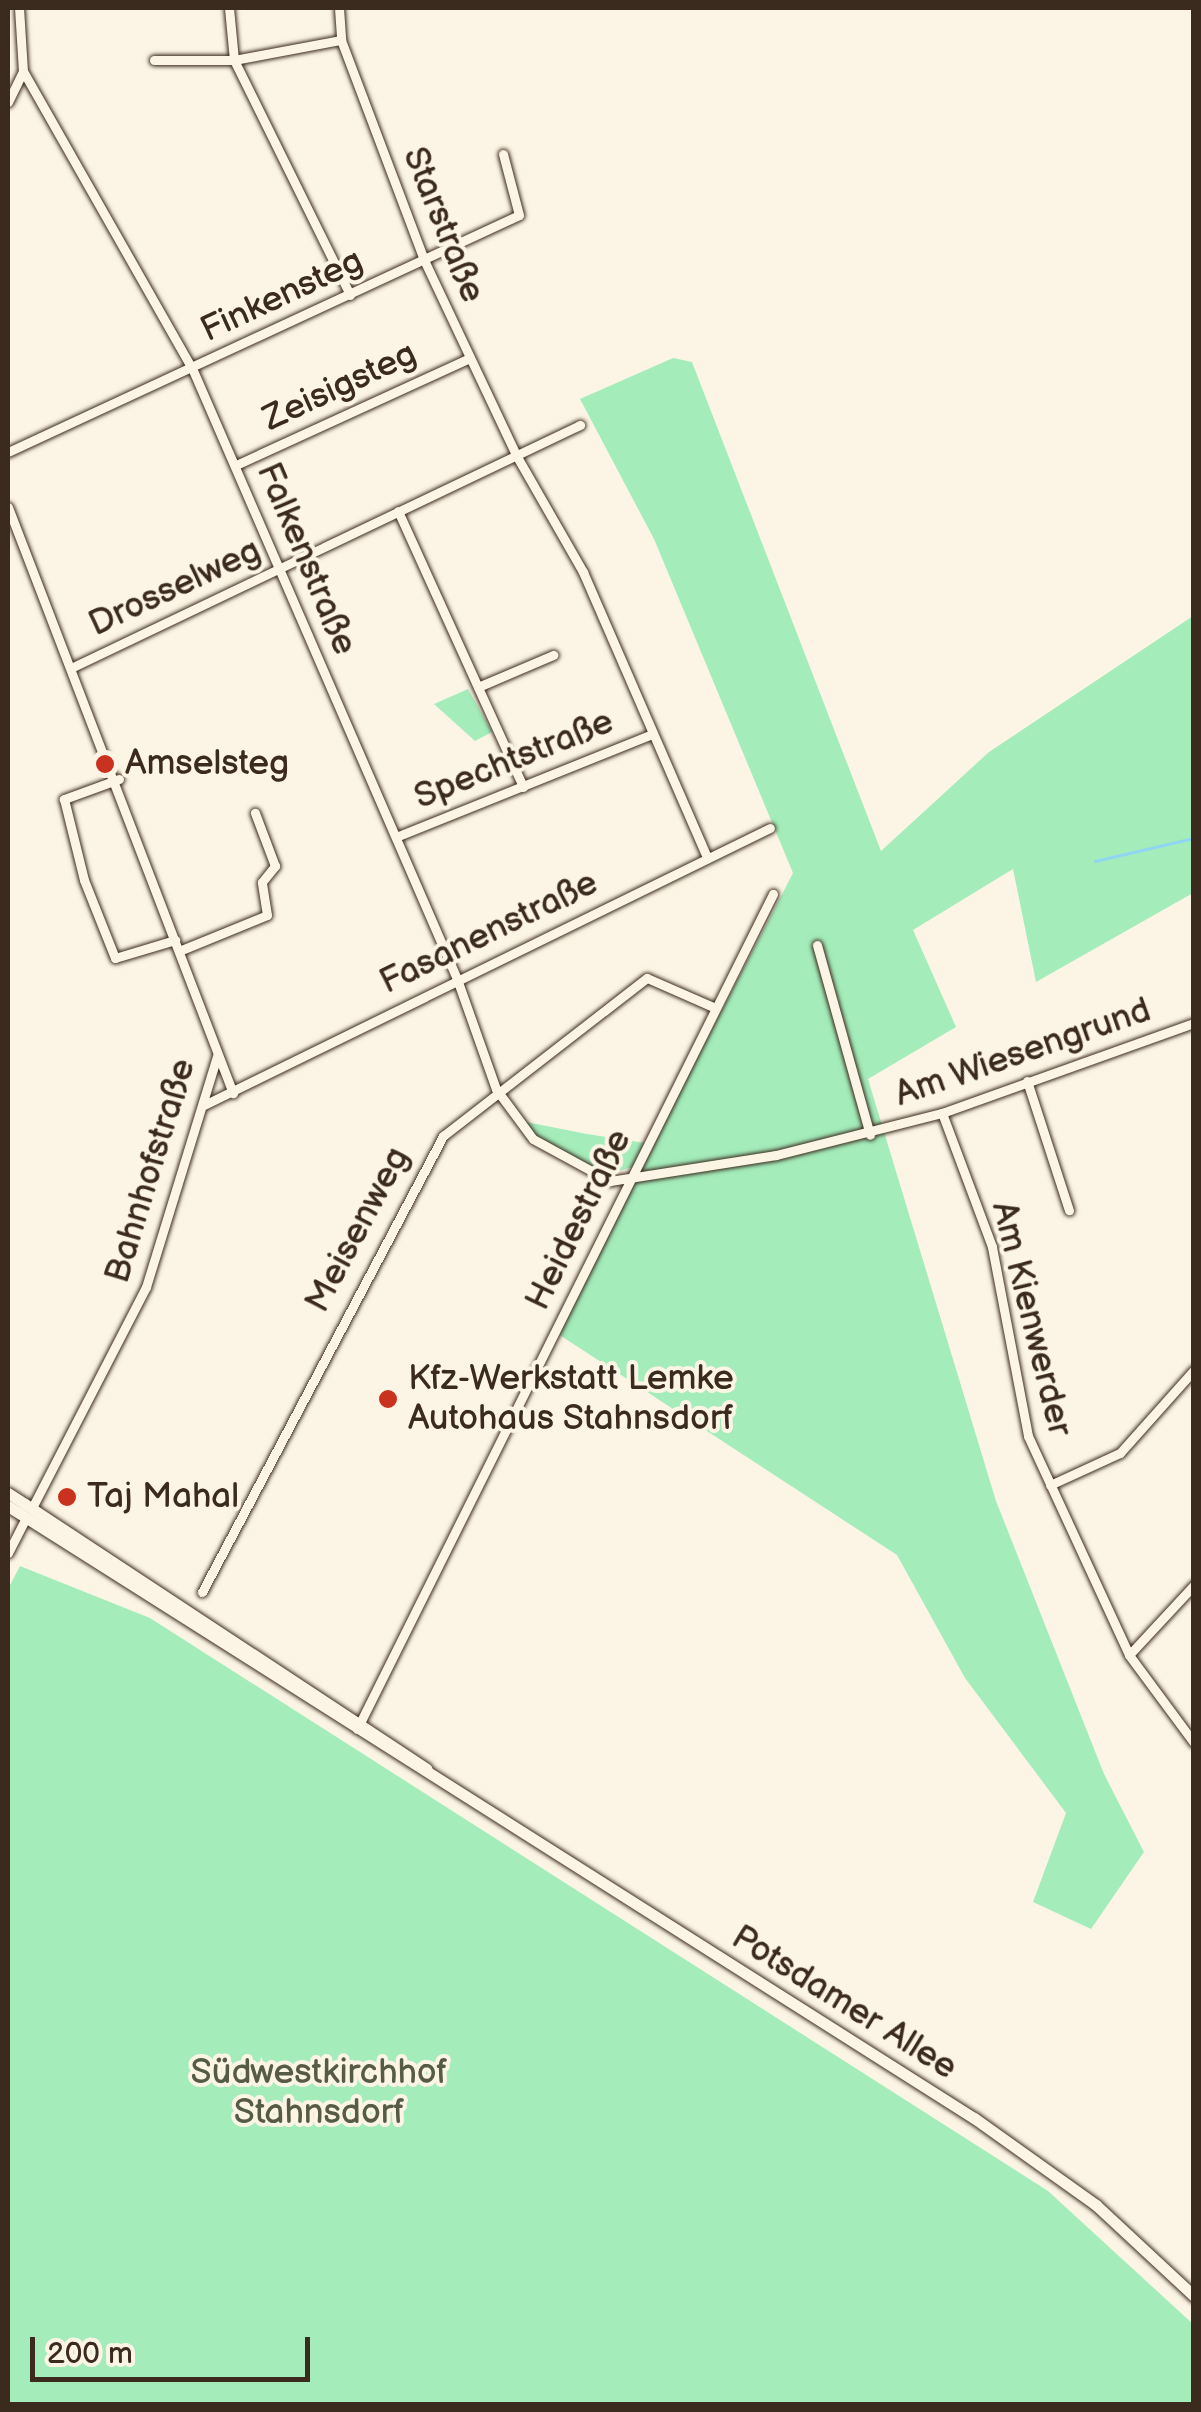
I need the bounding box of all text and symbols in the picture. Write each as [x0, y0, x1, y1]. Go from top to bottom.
street label: Starstraße [393, 141, 493, 309]
street label: Finkensteg [194, 240, 370, 352]
street label: Zeisigsteg [257, 333, 423, 441]
street label: Falkenstraße [247, 457, 365, 661]
street label: Drosselweg [82, 530, 268, 646]
street label: Spechtstraße [408, 701, 620, 819]
place label: Amselsteg [125, 743, 289, 785]
marker: Amselsteg [94, 753, 116, 775]
street label: Fasanenstraße [373, 862, 605, 1004]
street label: Am Wiesengrund [889, 989, 1157, 1117]
street label: Bahnhofstraße [97, 1054, 205, 1288]
street label: Heidestraße [517, 1123, 641, 1317]
street label: Meisenweg [297, 1140, 419, 1320]
street label: Am Kienwerder [982, 1197, 1080, 1441]
place label: Kfz-Werkstatt Lemke Autohaus Stahnsdorf [408, 1358, 734, 1440]
marker: Kfz-Werkstatt Lemke Autohaus Stahnsdorf [377, 1388, 399, 1410]
place label: Taj Mahal [87, 1476, 239, 1518]
marker: Taj Mahal [56, 1486, 78, 1508]
street label: Potsdamer Allee [724, 1917, 964, 2089]
park label: Südwestkirchhof Stahnsdorf [191, 2052, 447, 2134]
scale bar [35, 2317, 315, 2379]
text: 200 m [47, 2336, 133, 2372]

